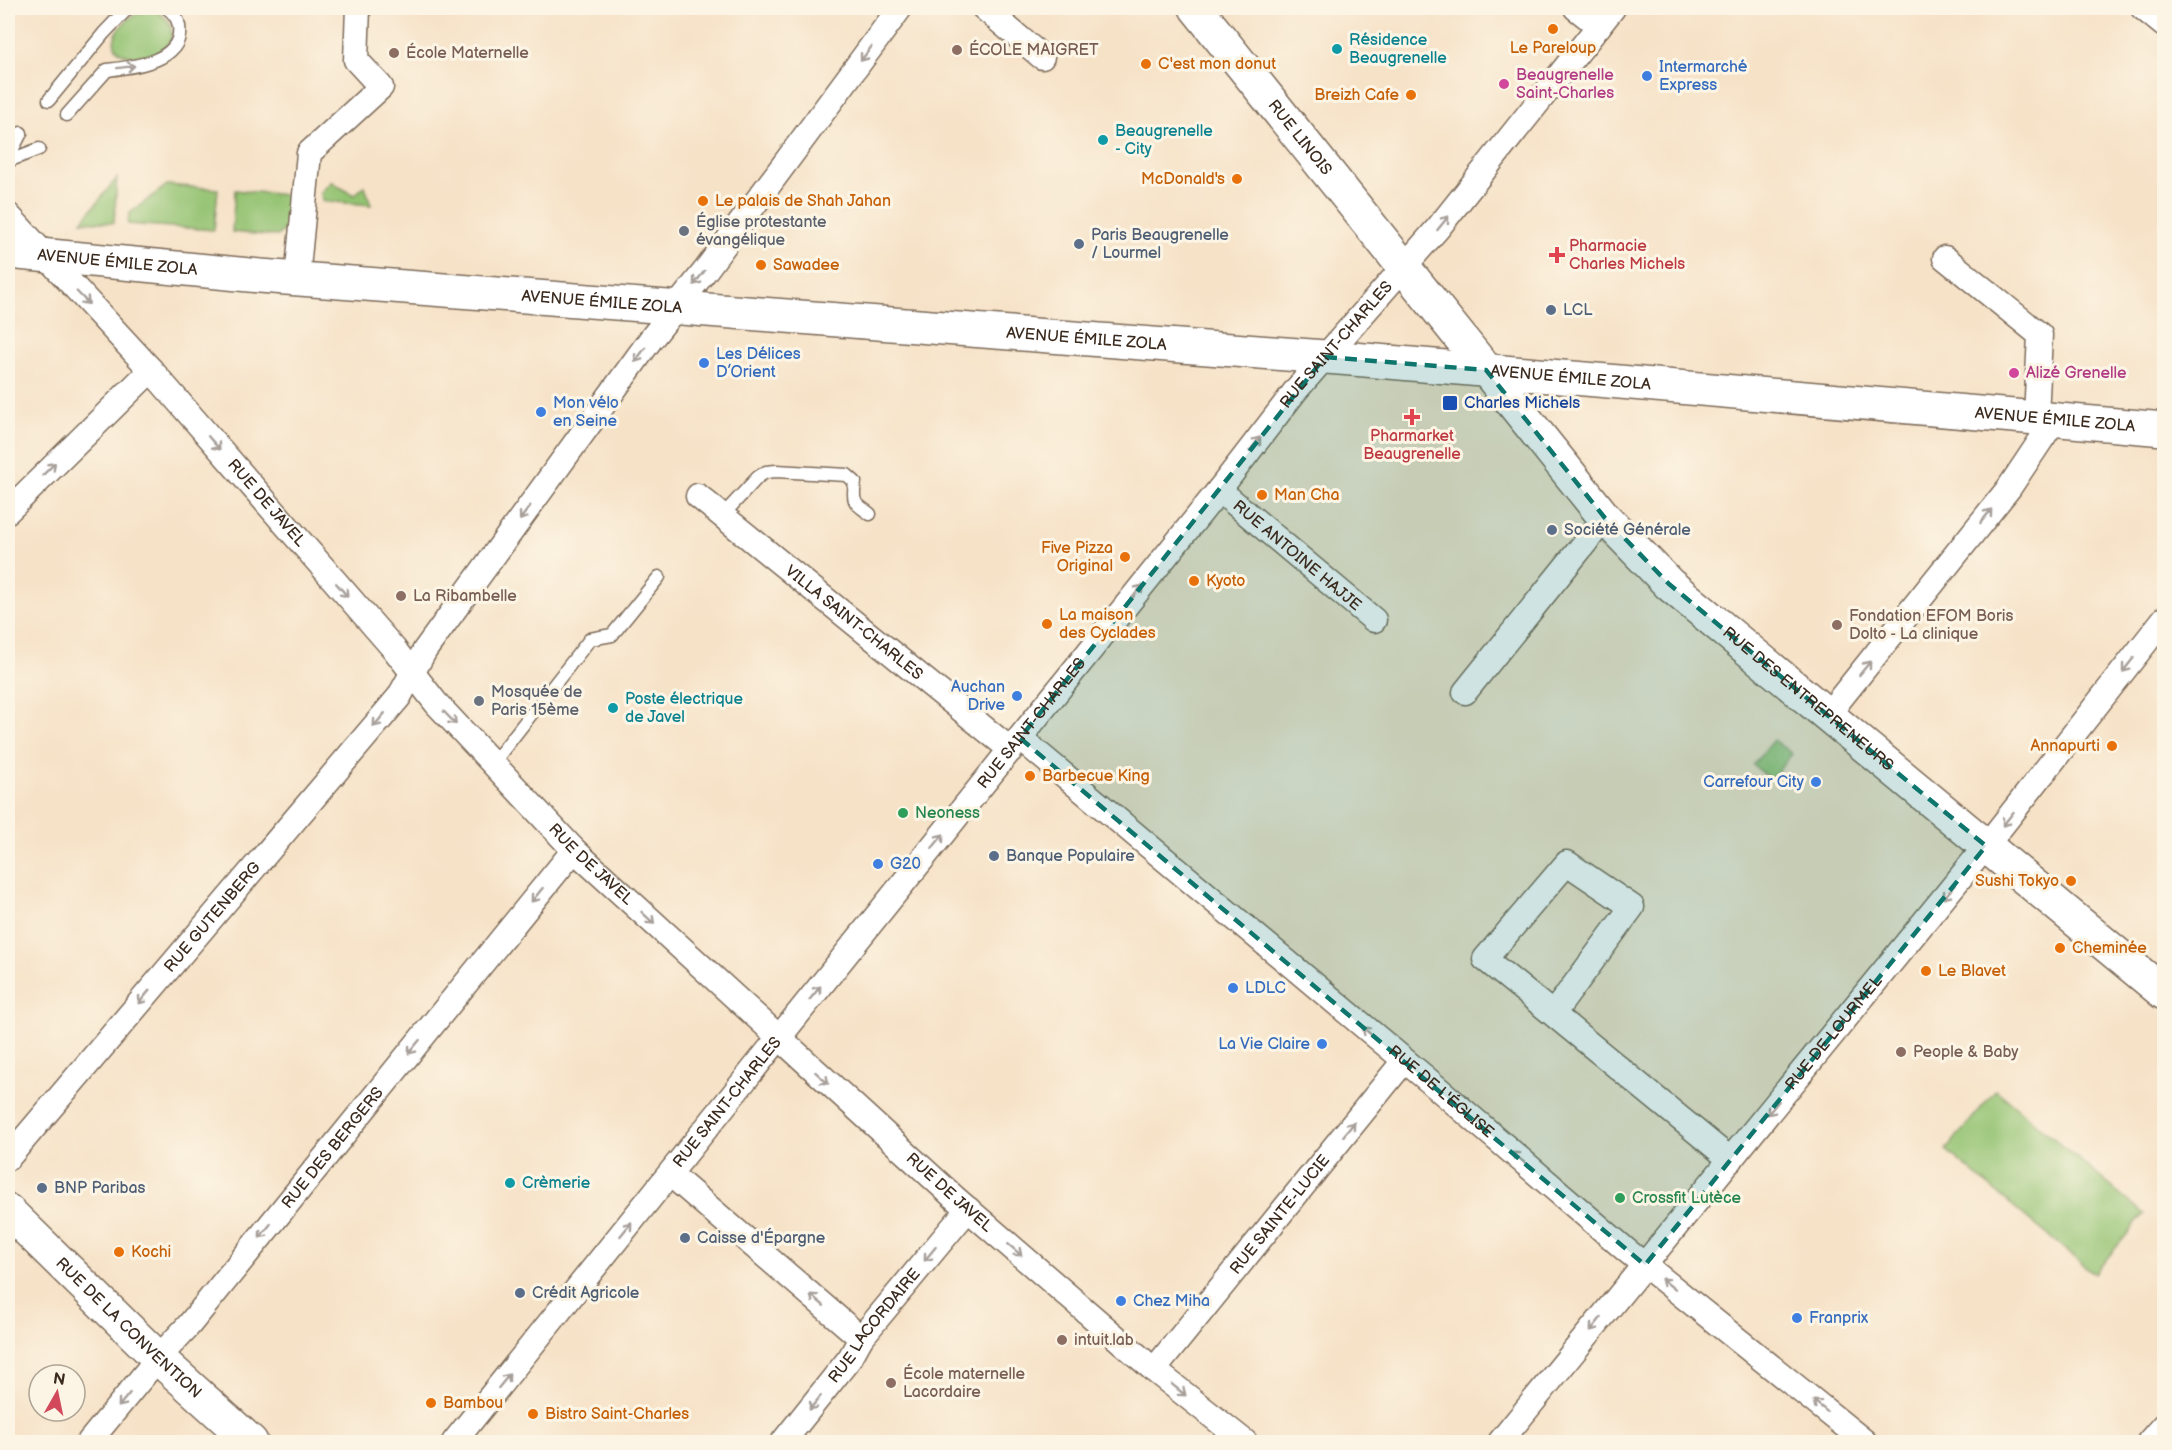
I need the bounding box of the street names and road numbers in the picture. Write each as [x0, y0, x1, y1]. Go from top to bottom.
street label: RUE LINOIS [1264, 96, 1336, 179]
street label: AVENUE ÉMILE ZOLA [37, 245, 199, 280]
street label: RUE SAINT-CHARLES [1276, 277, 1396, 412]
street label: AVENUE ÉMILE ZOLA [521, 286, 683, 318]
street label: AVENUE ÉMILE ZOLA [1006, 323, 1168, 354]
street label: AVENUE ÉMILE ZOLA [1490, 361, 1652, 394]
street label: AVENUE ÉMILE ZOLA [1974, 403, 2136, 436]
street label: RUE DE JAVEL [224, 455, 310, 551]
street label: RUE ANTOINE HAJJE [1229, 496, 1365, 615]
street label: VILLA SAINT-CHARLES [782, 561, 927, 684]
street label: RUE DES ENTREPRENEURS [1719, 623, 1897, 775]
street label: RUE SAINT-CHARLES [973, 654, 1090, 792]
street label: RUE DE JAVEL [545, 820, 638, 909]
street label: RUE GUTENBERG [160, 858, 265, 976]
street label: RUE DE LOURMEL [1781, 971, 1886, 1094]
street label: RUE SAINT-CHARLES [669, 1033, 785, 1171]
street label: RUE DE L'ÉGLISE [1385, 1041, 1498, 1142]
street label: RUE DES BERGERS [278, 1083, 387, 1212]
street label: RUE DE JAVEL [902, 1149, 997, 1236]
street label: RUE SAINTE-LUCIE [1226, 1151, 1334, 1278]
street label: RUE DE LA CONVENTION [52, 1253, 206, 1403]
street label: RUE LACORDAIRE [824, 1265, 924, 1387]

